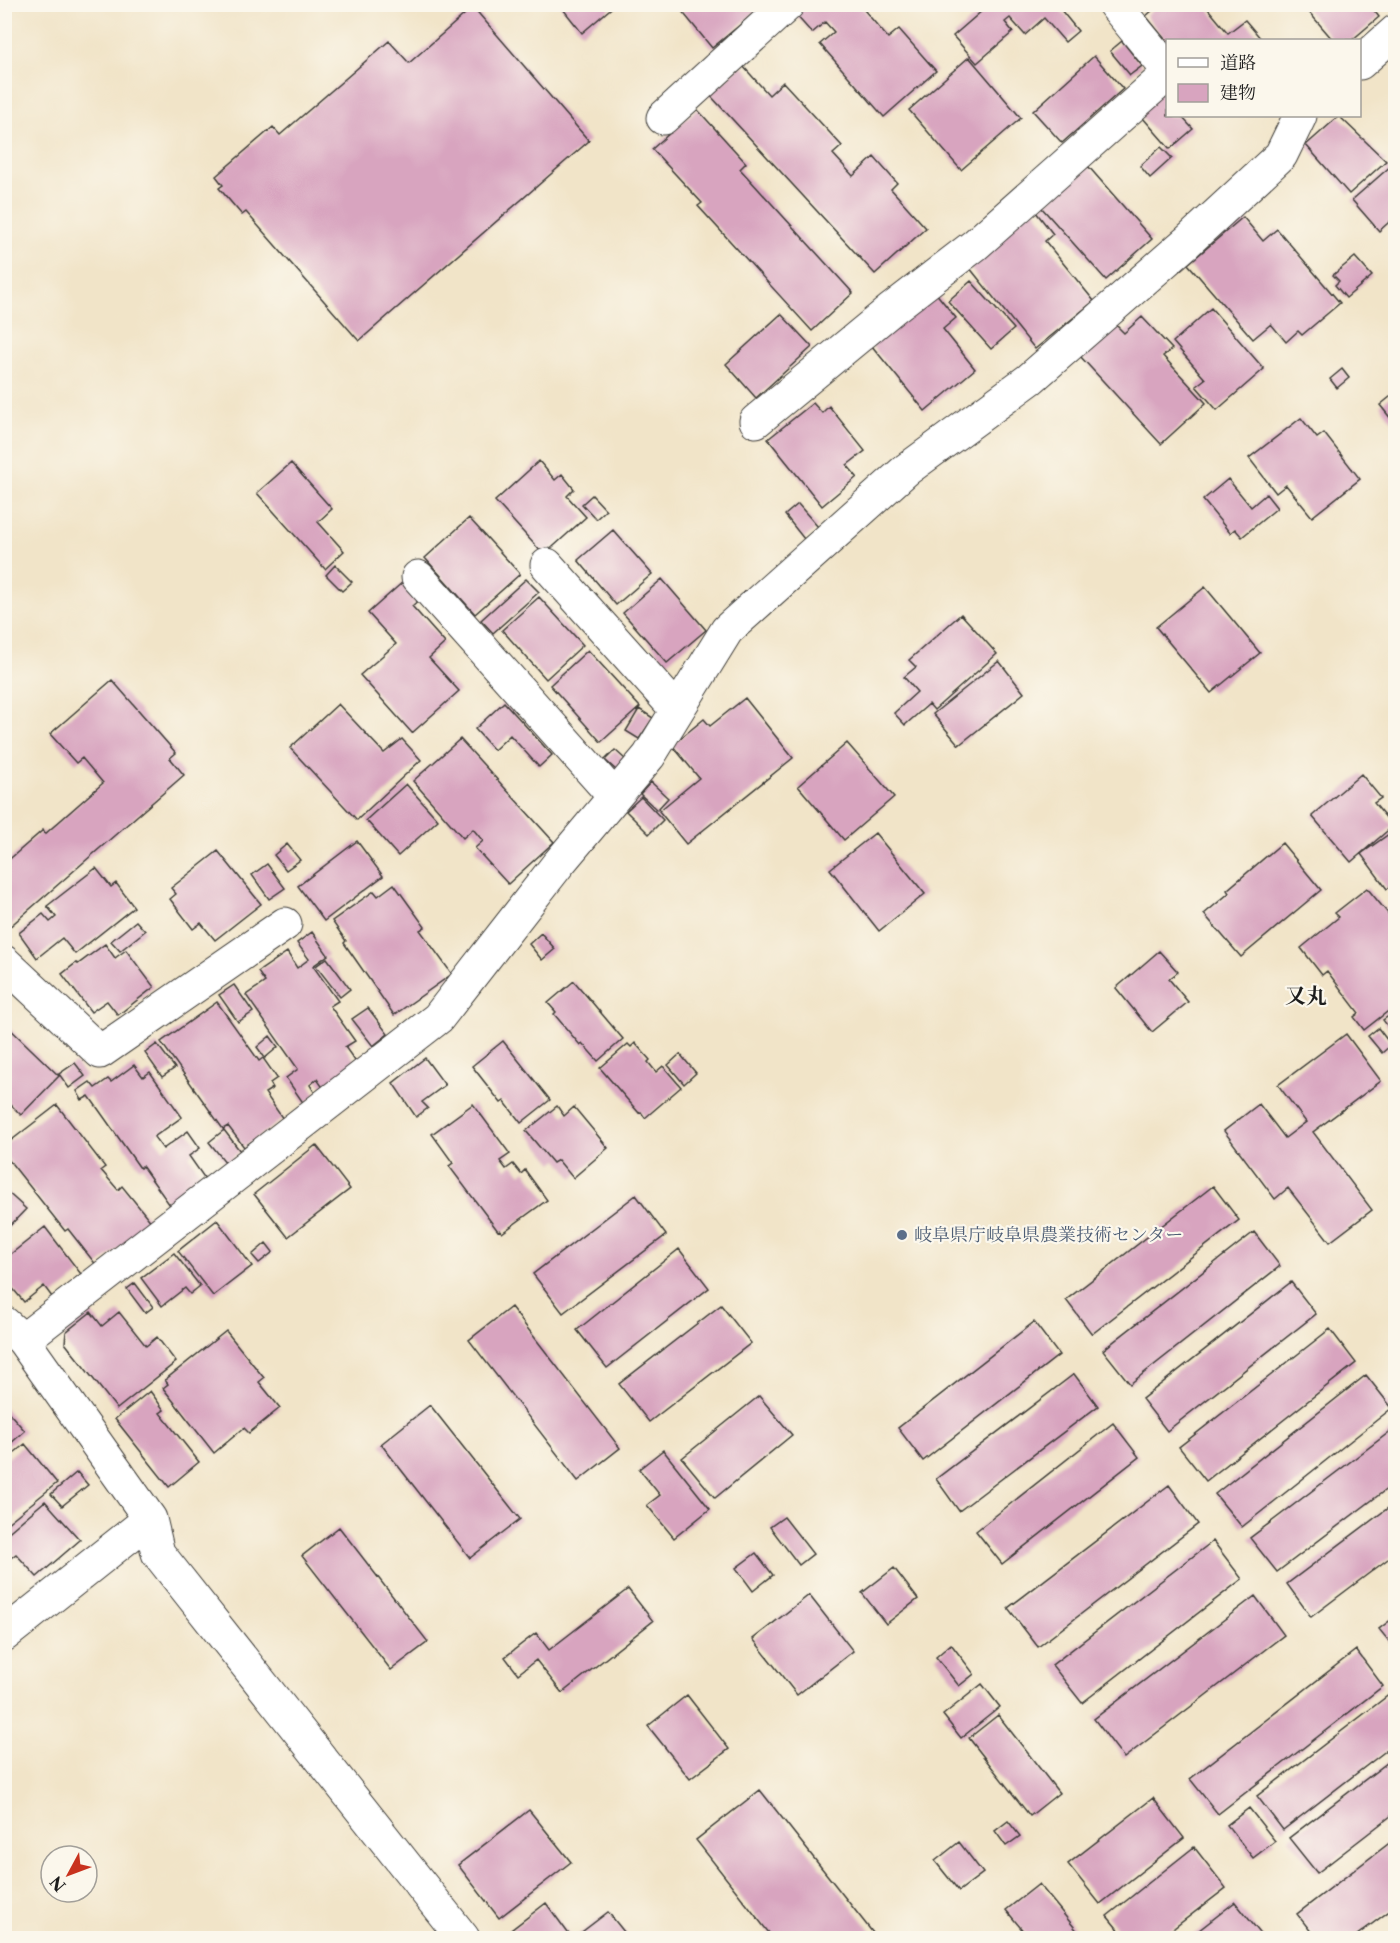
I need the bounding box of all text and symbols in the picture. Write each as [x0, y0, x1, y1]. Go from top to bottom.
legend [1166, 39, 1361, 117]
text: 道路 [1220, 52, 1256, 74]
text: 建物 [1220, 82, 1256, 104]
district label: 又丸 [1285, 983, 1327, 1008]
place label: 岐阜県庁岐阜県農業技術センター [914, 1224, 1183, 1246]
marker: 岐阜県庁岐阜県農業技術センター [895, 1228, 909, 1242]
north arrow [39, 1844, 99, 1904]
text: N [46, 1872, 70, 1896]

